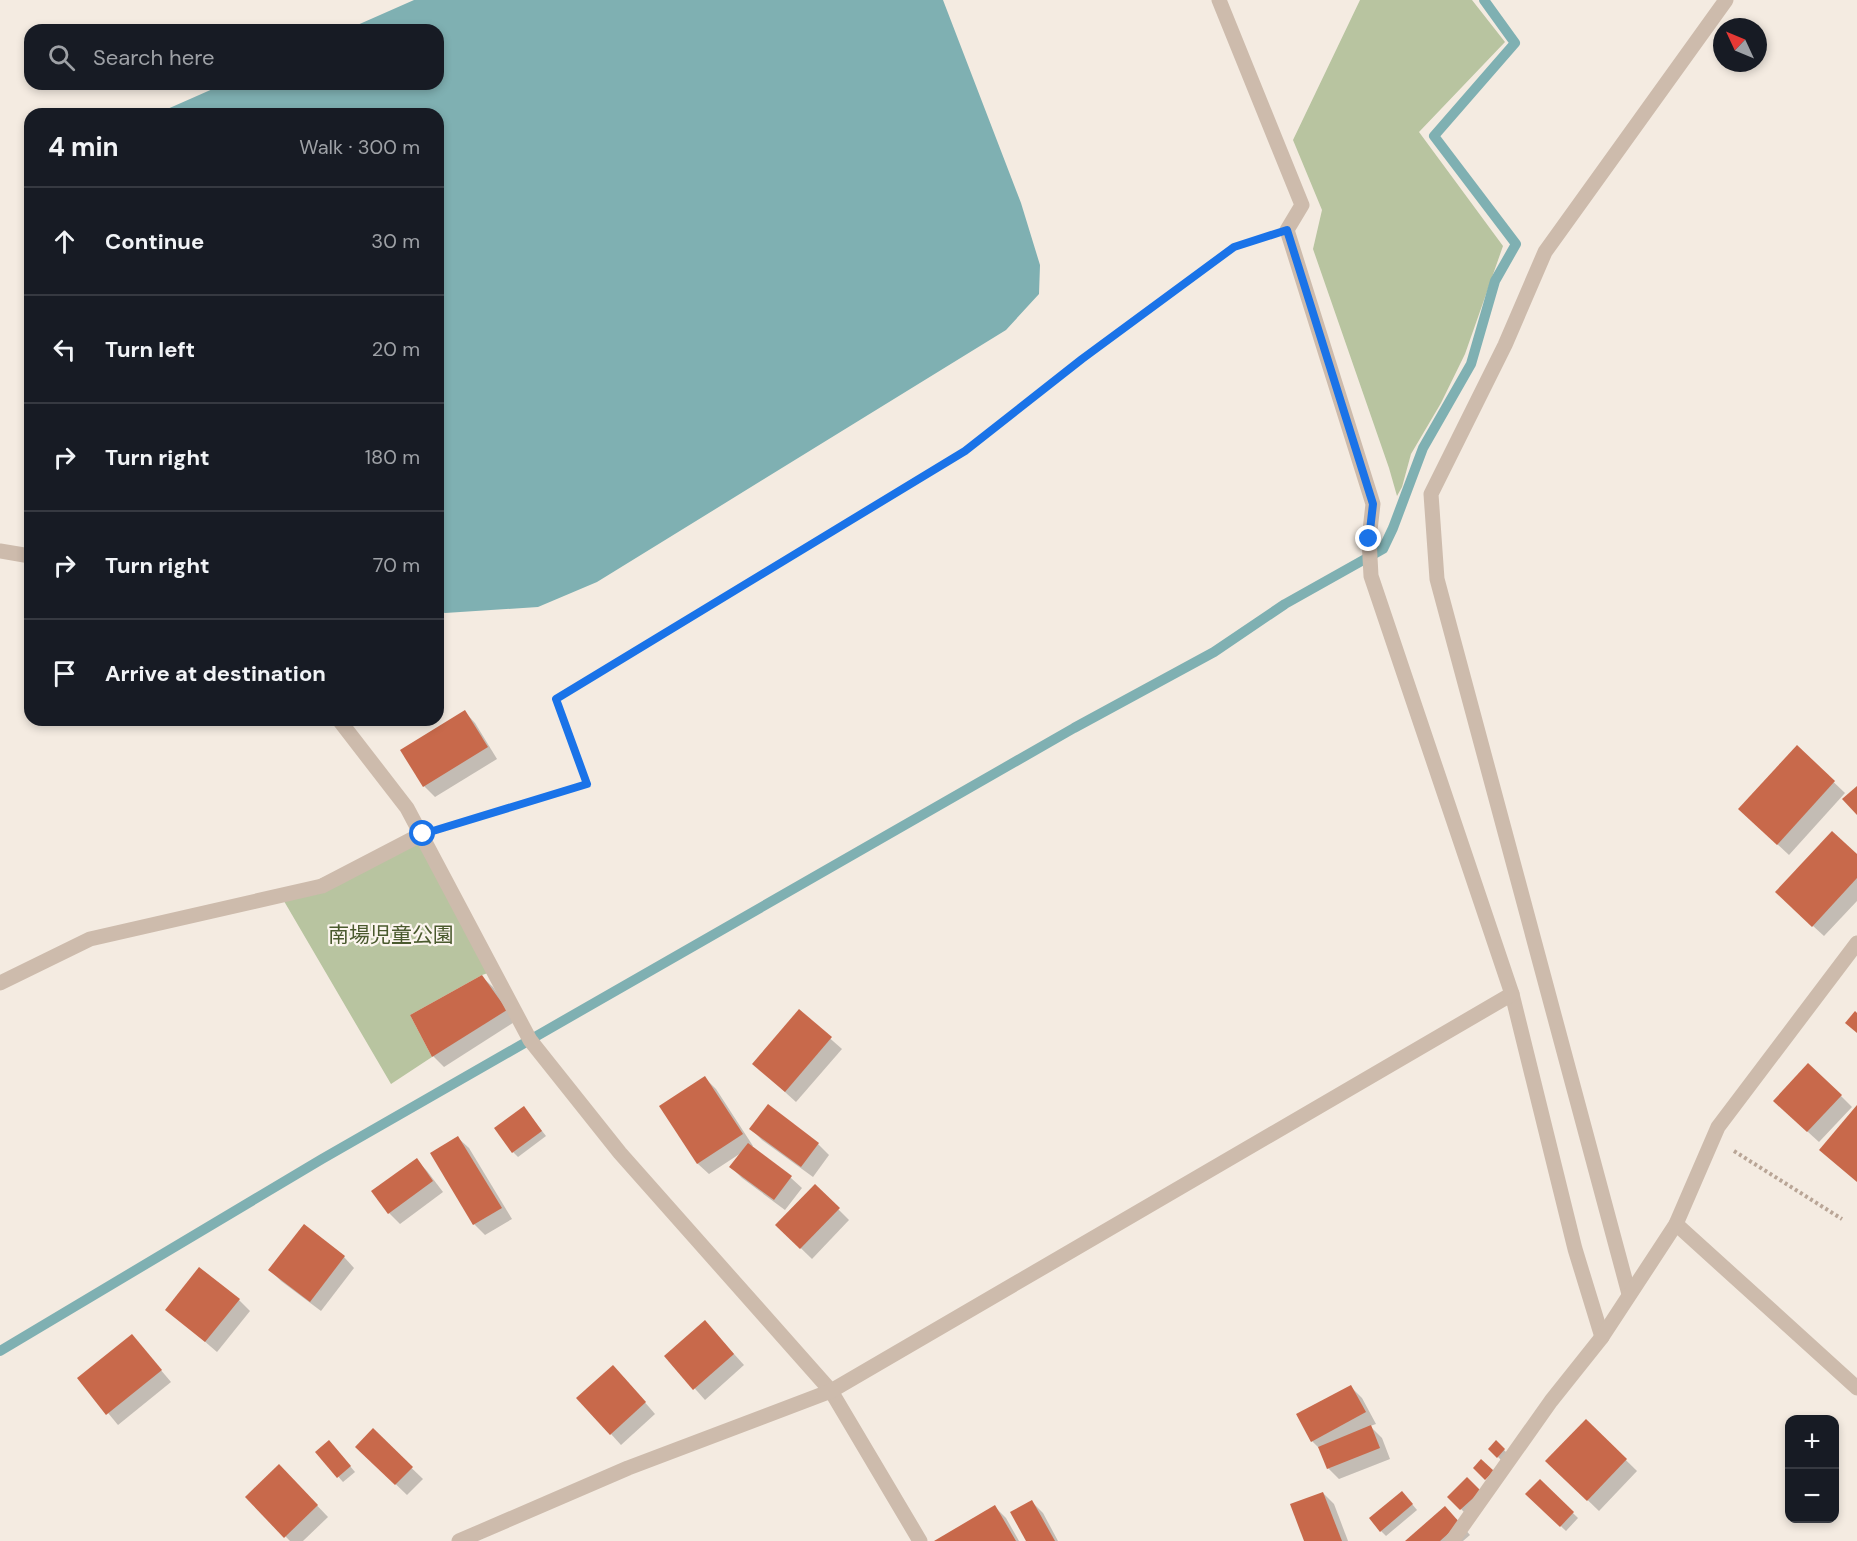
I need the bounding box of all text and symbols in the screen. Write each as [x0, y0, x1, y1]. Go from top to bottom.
north arrow [1713, 18, 1767, 72]
search box [24, 24, 444, 90]
icon: search [45, 41, 78, 74]
text: Search here [93, 43, 214, 72]
text: 4 min [48, 130, 119, 164]
text: Walk · 300 m [299, 134, 420, 160]
icon: ahead [48, 225, 81, 258]
text: Continue [105, 227, 204, 256]
text: 30 m [371, 228, 420, 254]
icon: left [48, 333, 81, 366]
text: Turn left [105, 335, 195, 364]
text: 20 m [372, 336, 420, 362]
icon: right [48, 441, 81, 474]
text: Turn right [105, 443, 210, 472]
text: 180 m [365, 444, 420, 470]
route end [1355, 525, 1381, 551]
icon: right [48, 549, 81, 582]
text: Turn right [105, 551, 210, 580]
text: 70 m [373, 552, 420, 578]
icon: arrive [48, 657, 81, 690]
text: Arrive at destination [105, 659, 326, 688]
route start [409, 820, 435, 846]
park label: 南場児童公園 [328, 921, 454, 949]
map controls [1785, 1415, 1839, 1523]
button: + [1785, 1415, 1839, 1469]
button: − [1785, 1469, 1839, 1523]

